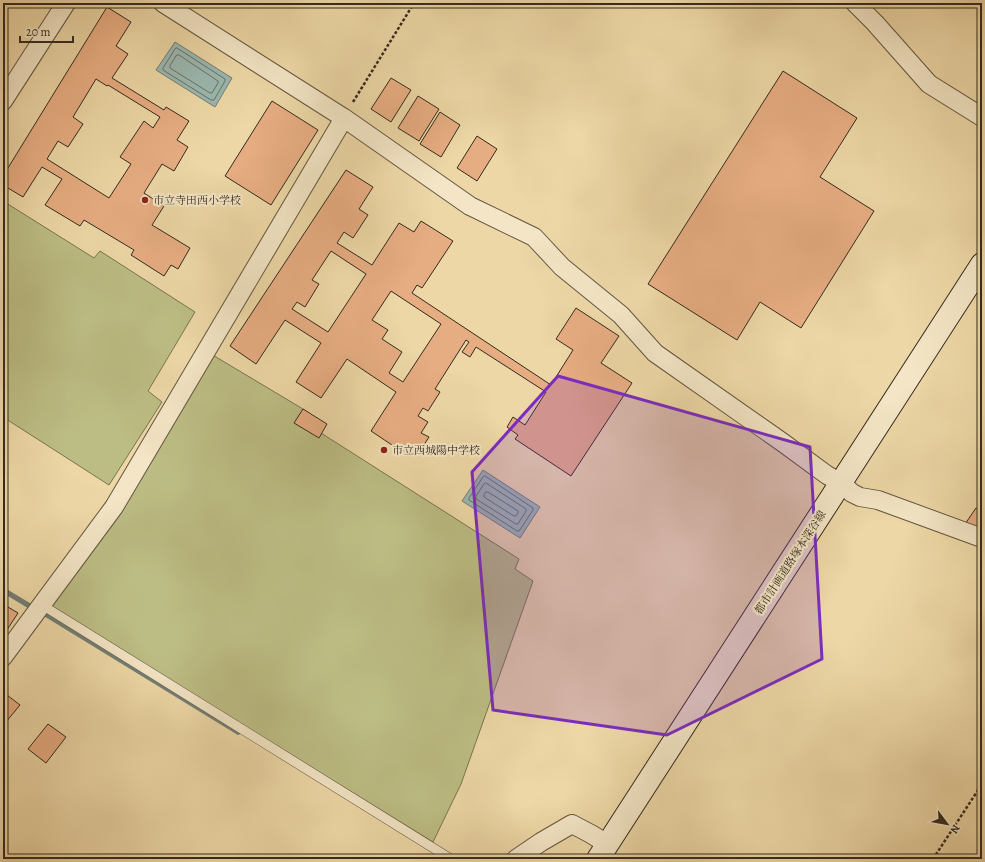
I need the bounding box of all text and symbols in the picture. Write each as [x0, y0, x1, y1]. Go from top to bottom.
scale bar [20, 18, 73, 44]
text: 20 m [26, 24, 50, 40]
place label: 市立寺田西小学校 [153, 193, 241, 208]
marker: 市立寺田西小学校 [140, 195, 150, 205]
place label: 市立西城陽中学校 [392, 443, 480, 458]
marker: 市立西城陽中学校 [379, 445, 389, 455]
street label: 都市計画道路塚本深谷線 [751, 507, 830, 617]
north arrow [927, 804, 967, 844]
text: N [947, 822, 964, 836]

